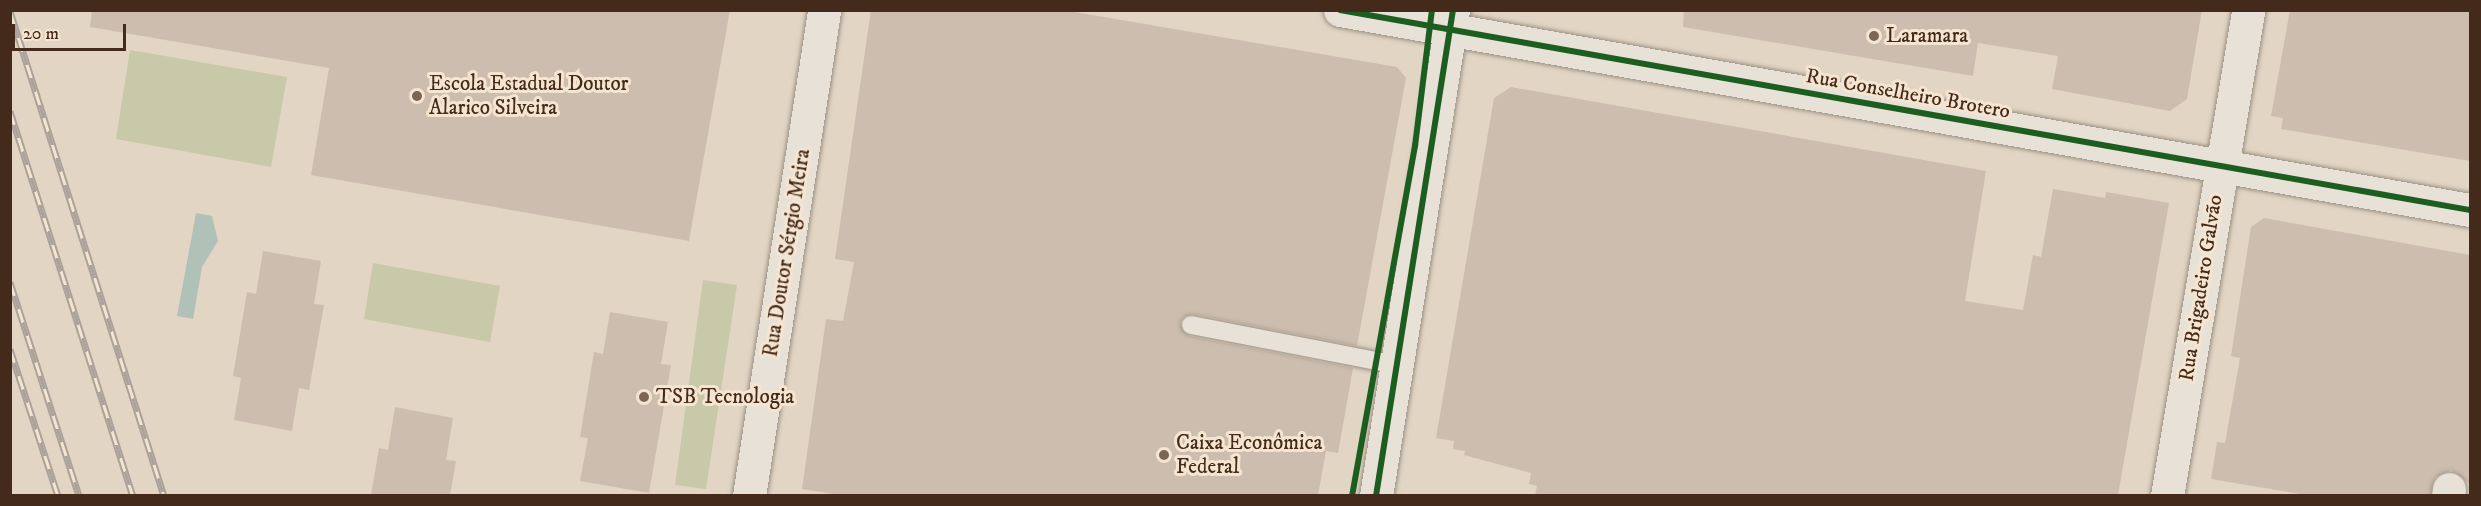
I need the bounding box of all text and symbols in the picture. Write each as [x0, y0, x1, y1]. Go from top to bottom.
scale bar [15, 12, 129, 50]
text: 20 m [23, 23, 59, 45]
place label: Laramara [1886, 23, 1968, 49]
marker: Laramara [1867, 29, 1881, 43]
street label: Rua Conselheiro Brotero [1804, 64, 2012, 124]
place label: Escola Estadual Doutor Alarico Silveira [429, 71, 628, 121]
marker: Escola Estadual Doutor Alarico Silveira [410, 89, 424, 103]
street label: Rua Doutor Sérgio Meira [758, 147, 816, 359]
street label: Rua Brigadeiro Galvão [2174, 193, 2228, 383]
place label: TSB Tecnologia [656, 384, 794, 410]
marker: TSB Tecnologia [637, 390, 651, 404]
place label: Caixa Econômica Federal [1176, 430, 1322, 480]
marker: Caixa Econômica Federal [1157, 448, 1171, 462]

